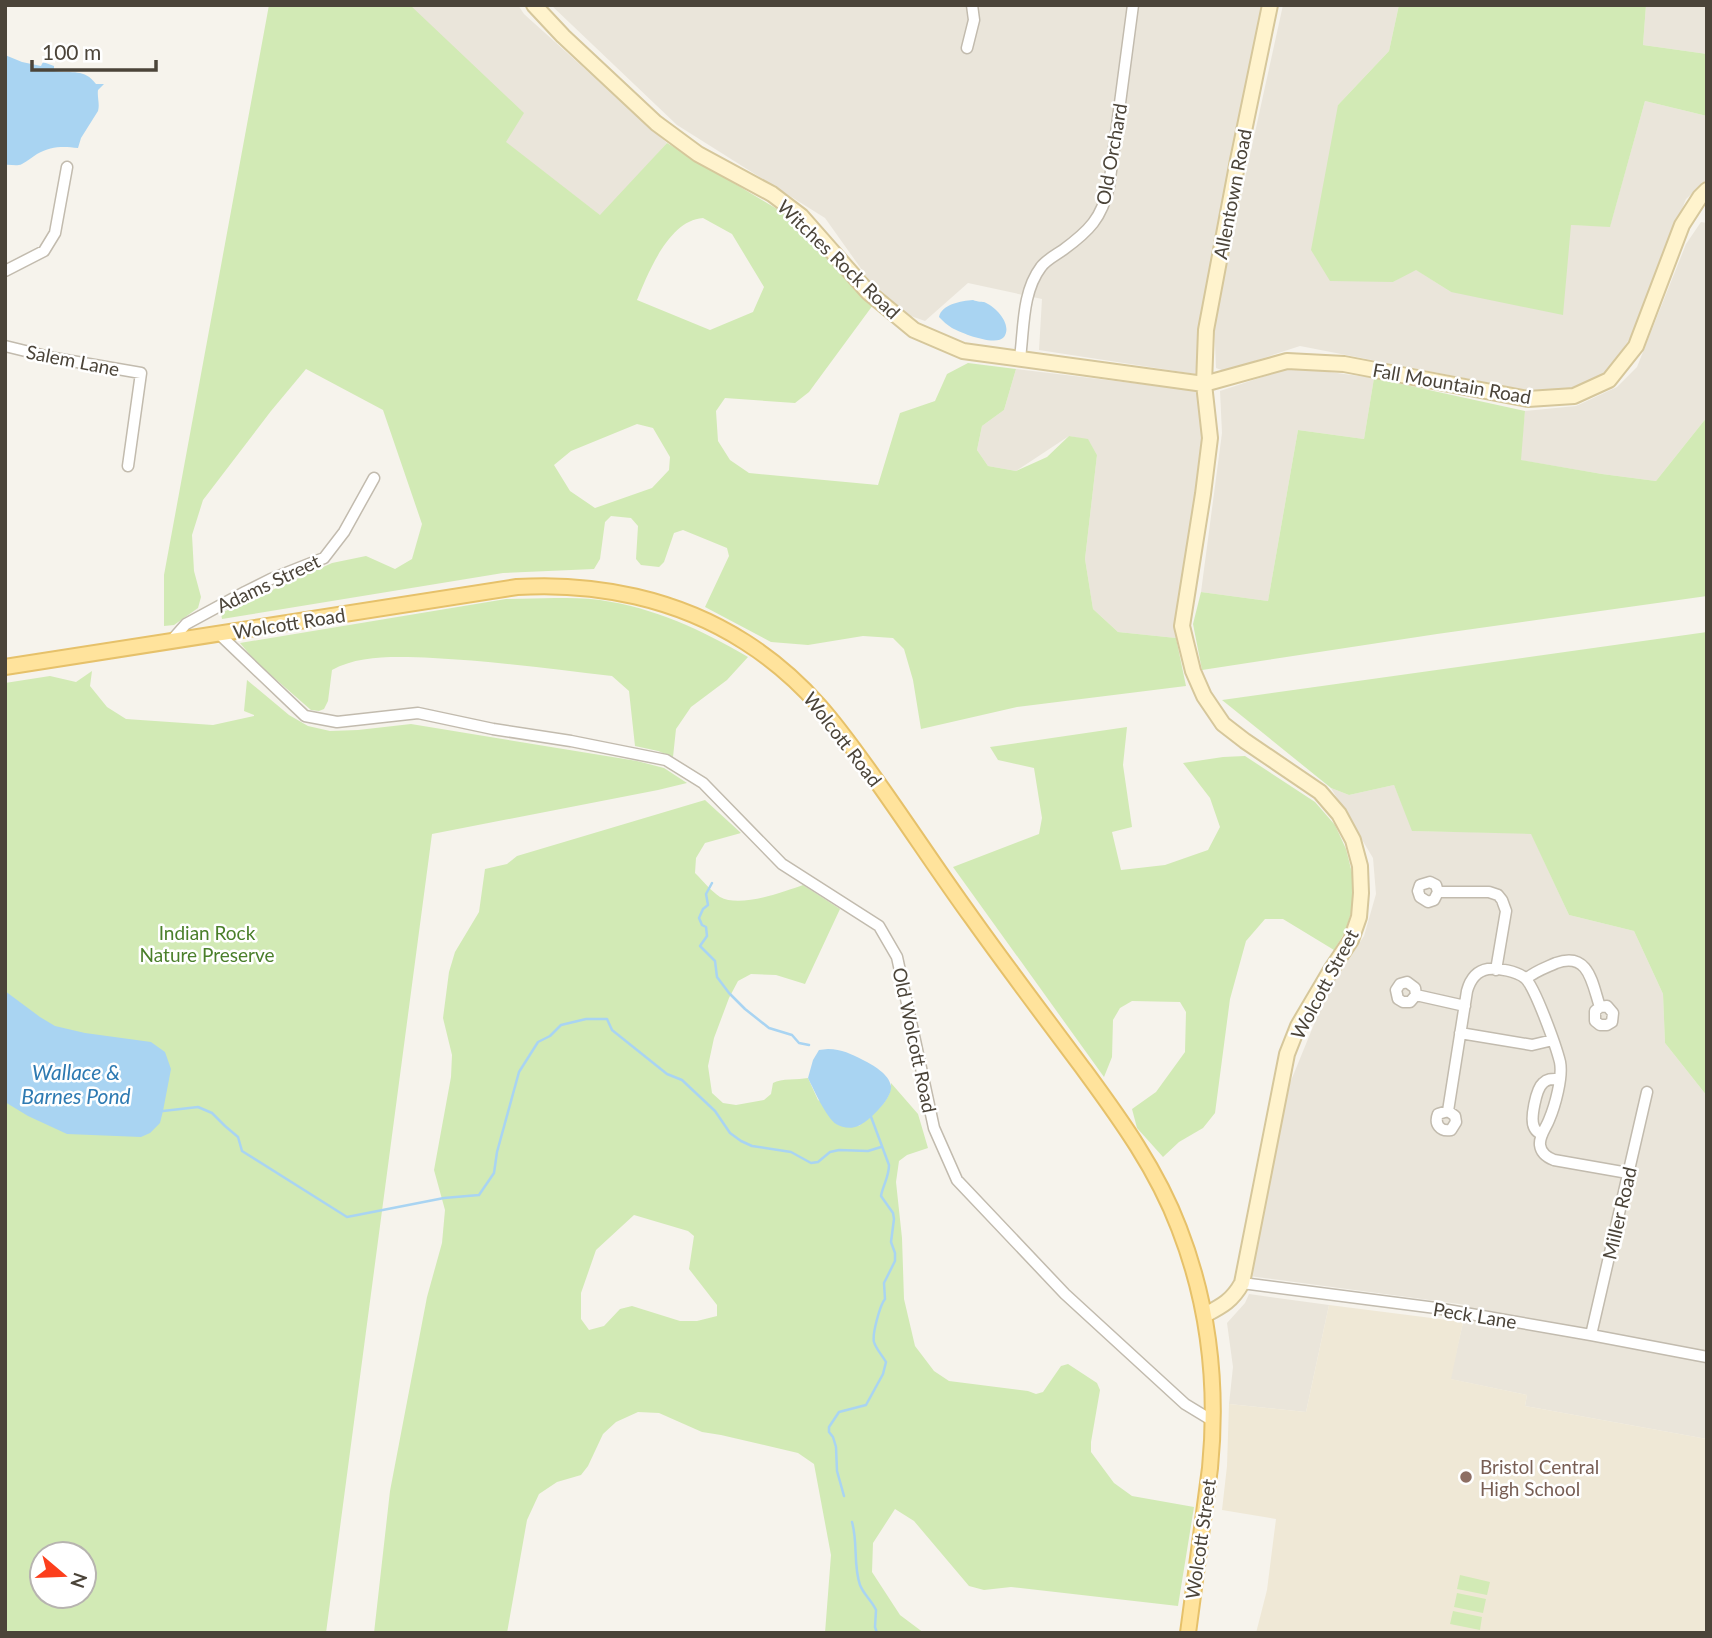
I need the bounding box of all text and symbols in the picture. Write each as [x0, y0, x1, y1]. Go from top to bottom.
scale bar [32, 28, 156, 72]
text: 100 m [42, 39, 101, 64]
street label: Old Orchard [1091, 101, 1131, 207]
street label: Allentown Road [1208, 127, 1256, 261]
street label: Witches Rock Road [773, 195, 905, 323]
street label: Salem Lane [24, 340, 122, 380]
street label: Fall Mountain Road [1371, 358, 1533, 408]
street label: Adams Street [213, 549, 324, 617]
street label: Wolcott Road [231, 603, 347, 643]
street label: Wolcott Road [799, 687, 887, 791]
park label: Indian Rock Nature Preserve [140, 921, 274, 966]
street label: Wolcott Street [1285, 925, 1363, 1043]
street label: Old Wolcott Road [888, 965, 942, 1115]
water label: Wallace & Barnes Pond [21, 1059, 131, 1108]
street label: Miller Road [1597, 1164, 1641, 1262]
street label: Peck Lane [1432, 1297, 1518, 1333]
place label: Bristol Central High School [1480, 1455, 1599, 1500]
marker: Bristol Central High School [1458, 1469, 1474, 1485]
street label: Wolcott Street [1180, 1477, 1220, 1601]
north arrow [28, 1540, 98, 1610]
text: N [66, 1570, 93, 1591]

